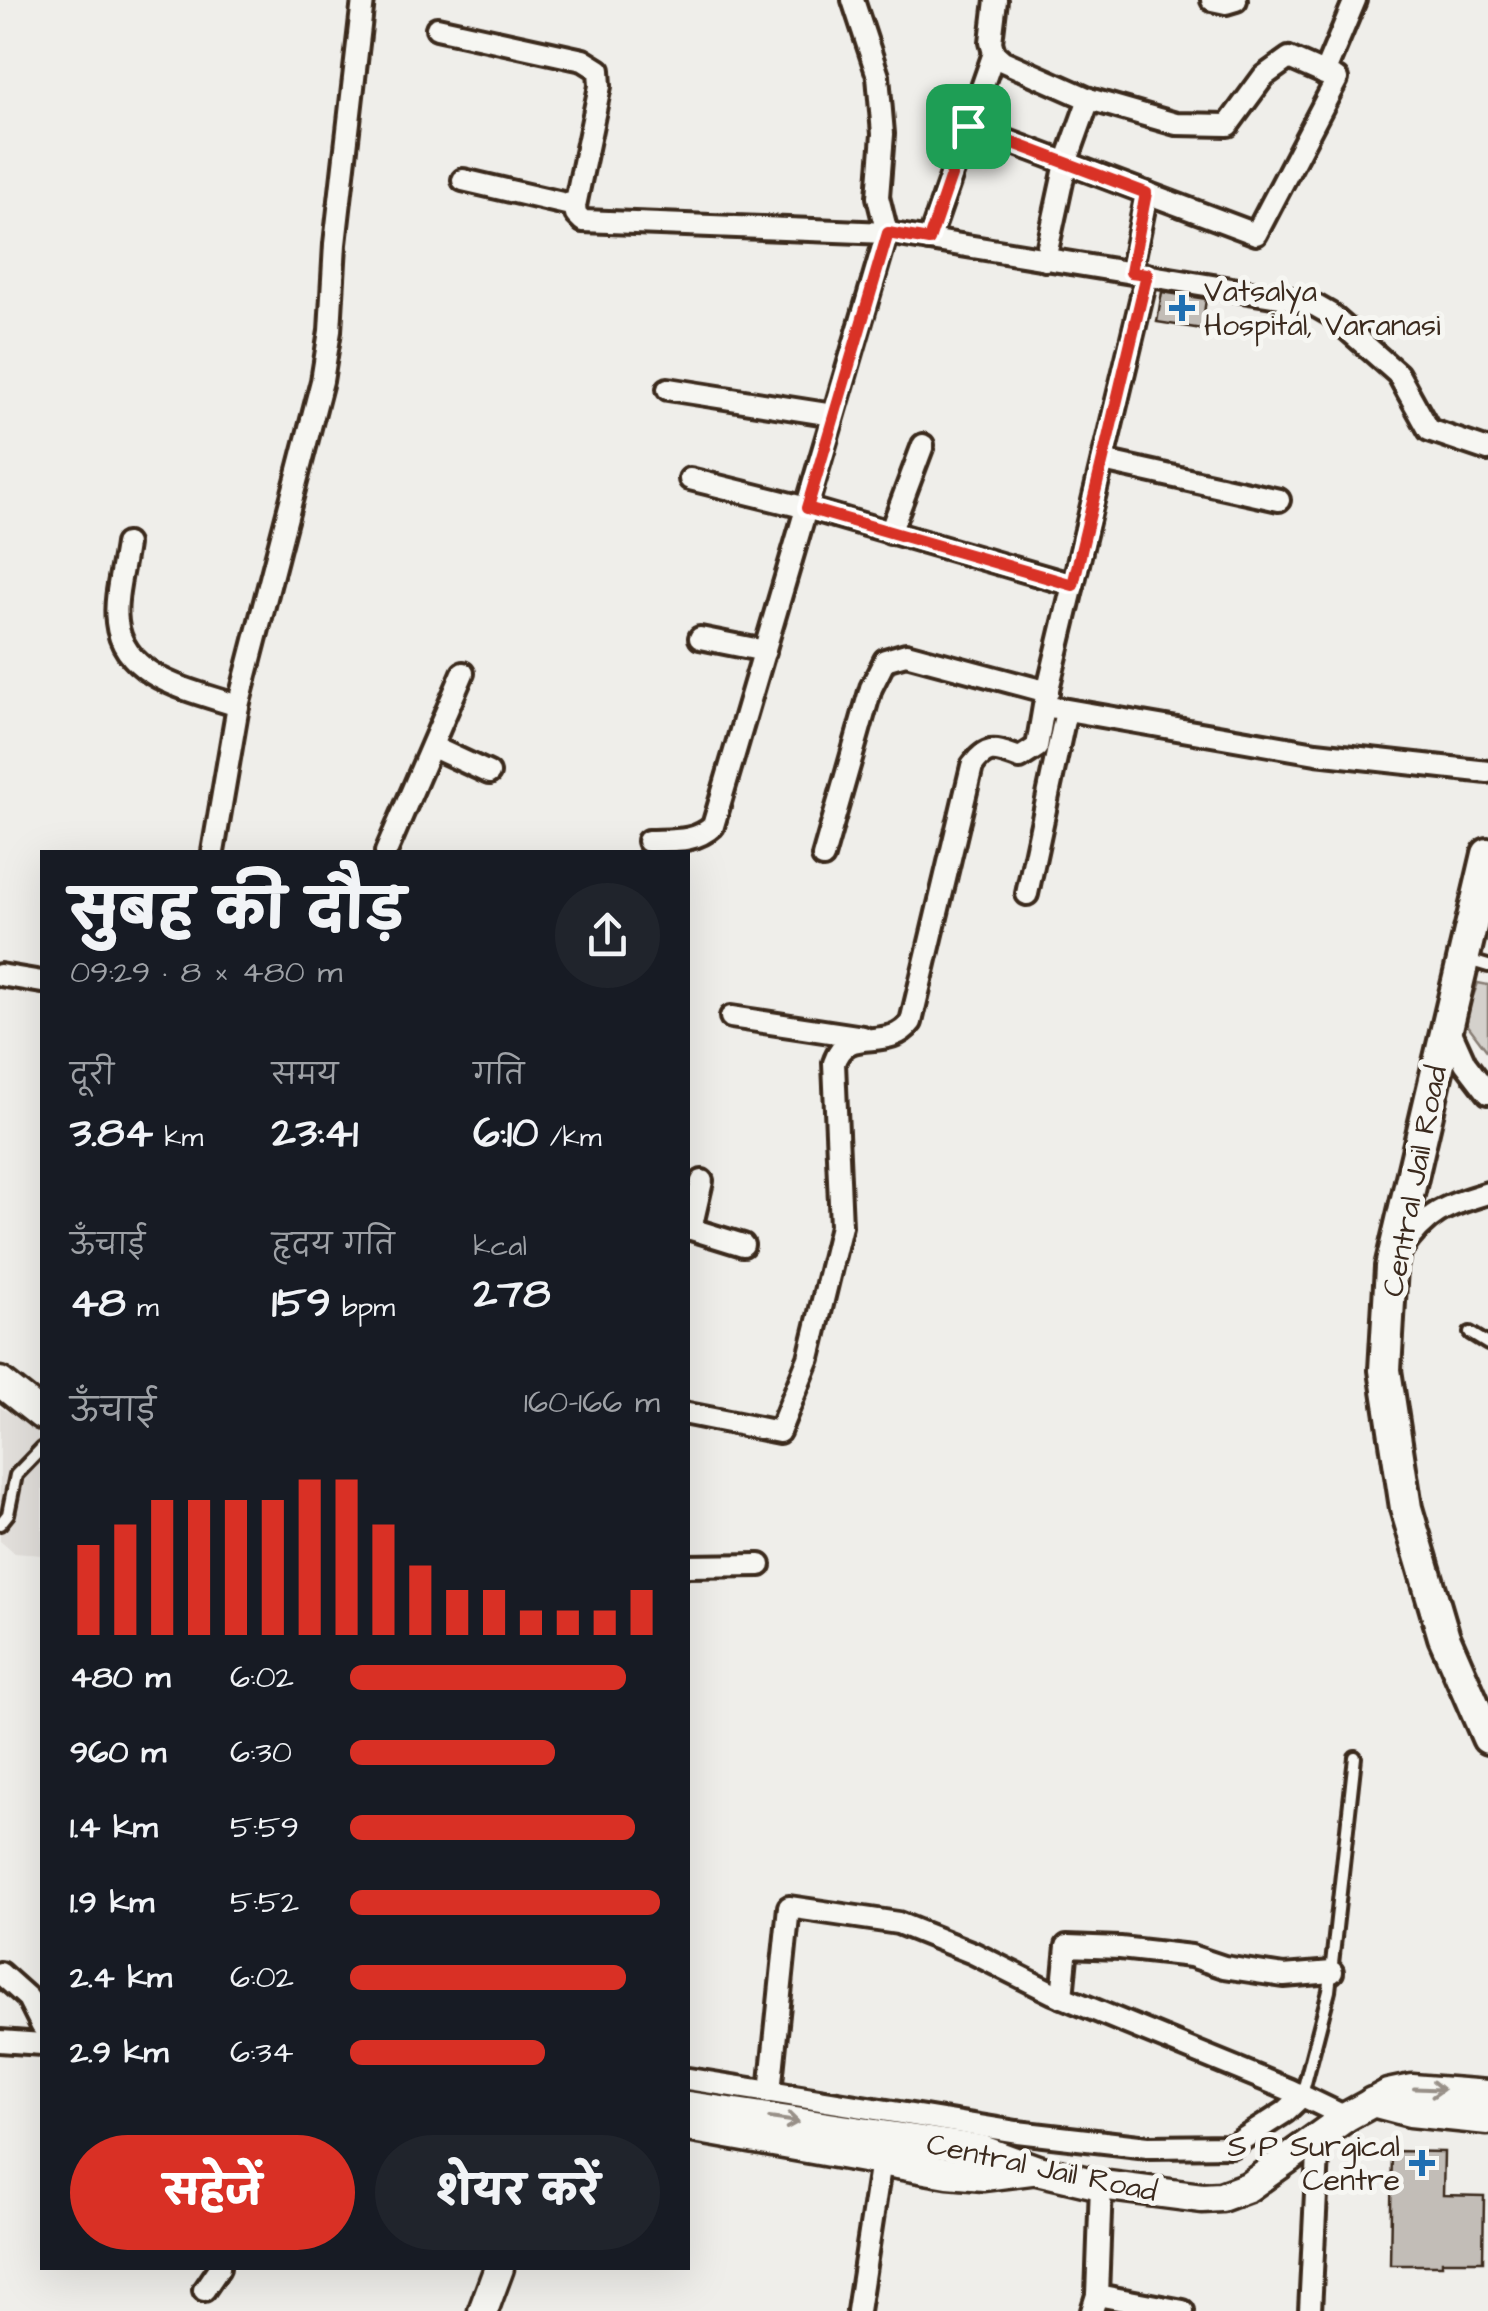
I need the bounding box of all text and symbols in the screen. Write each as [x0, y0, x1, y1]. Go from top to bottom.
pin [926, 84, 1011, 169]
icon: arrive [941, 99, 996, 154]
place label: Vatsalya Hospital, Varanasi [1204, 271, 1441, 347]
marker: Vatsalya Hospital, Varanasi [1169, 295, 1195, 321]
text: सुबह की दौड़ [70, 874, 405, 950]
button: share [555, 883, 660, 988]
text: 09:29 · 8 × 480 m [70, 950, 342, 995]
text: दूरी [70, 1056, 114, 1095]
text: समय [272, 1056, 338, 1095]
text: गति [473, 1056, 524, 1095]
street label: Central Jail Road [1372, 1062, 1458, 1300]
text: 3.84 [70, 1105, 153, 1163]
text: 23:41 [272, 1105, 358, 1163]
text: 6:10 [473, 1105, 539, 1163]
text: km [153, 1118, 203, 1157]
text: /km [539, 1118, 602, 1157]
text: ऊँचाई [70, 1226, 145, 1265]
text: हृदय गति [272, 1226, 395, 1265]
text: kcal [473, 1227, 527, 1266]
text: 278 [473, 1266, 550, 1324]
text: 48 [70, 1275, 126, 1333]
text: 159 [272, 1275, 331, 1333]
text: m [126, 1288, 159, 1327]
text: bpm [331, 1288, 395, 1327]
text: 160–166 m [524, 1380, 660, 1425]
text: ऊँचाई [70, 1389, 156, 1434]
text: 480 m [70, 1655, 170, 1700]
text: 6:02 [230, 1655, 294, 1700]
text: 960 m [70, 1730, 166, 1775]
text: 6:30 [230, 1730, 292, 1775]
text: 1.4 km [70, 1805, 158, 1850]
text: 5:59 [230, 1805, 299, 1850]
text: 1.9 km [70, 1880, 154, 1925]
text: 5:52 [230, 1880, 299, 1925]
text: 2.4 km [70, 1955, 172, 2000]
text: 6:02 [230, 1955, 294, 2000]
text: 2.9 km [70, 2030, 168, 2075]
text: 6:34 [230, 2030, 293, 2075]
one-way arrow [1413, 2080, 1445, 2099]
one-way arrow [767, 2112, 800, 2130]
street label: Central Jail Road [923, 2123, 1161, 2213]
place label: S P Surgical Centre [1228, 2126, 1400, 2202]
button: सहेजें [70, 2135, 355, 2250]
button: शेयर करें [375, 2135, 660, 2250]
marker: S P Surgical Centre [1409, 2150, 1435, 2176]

